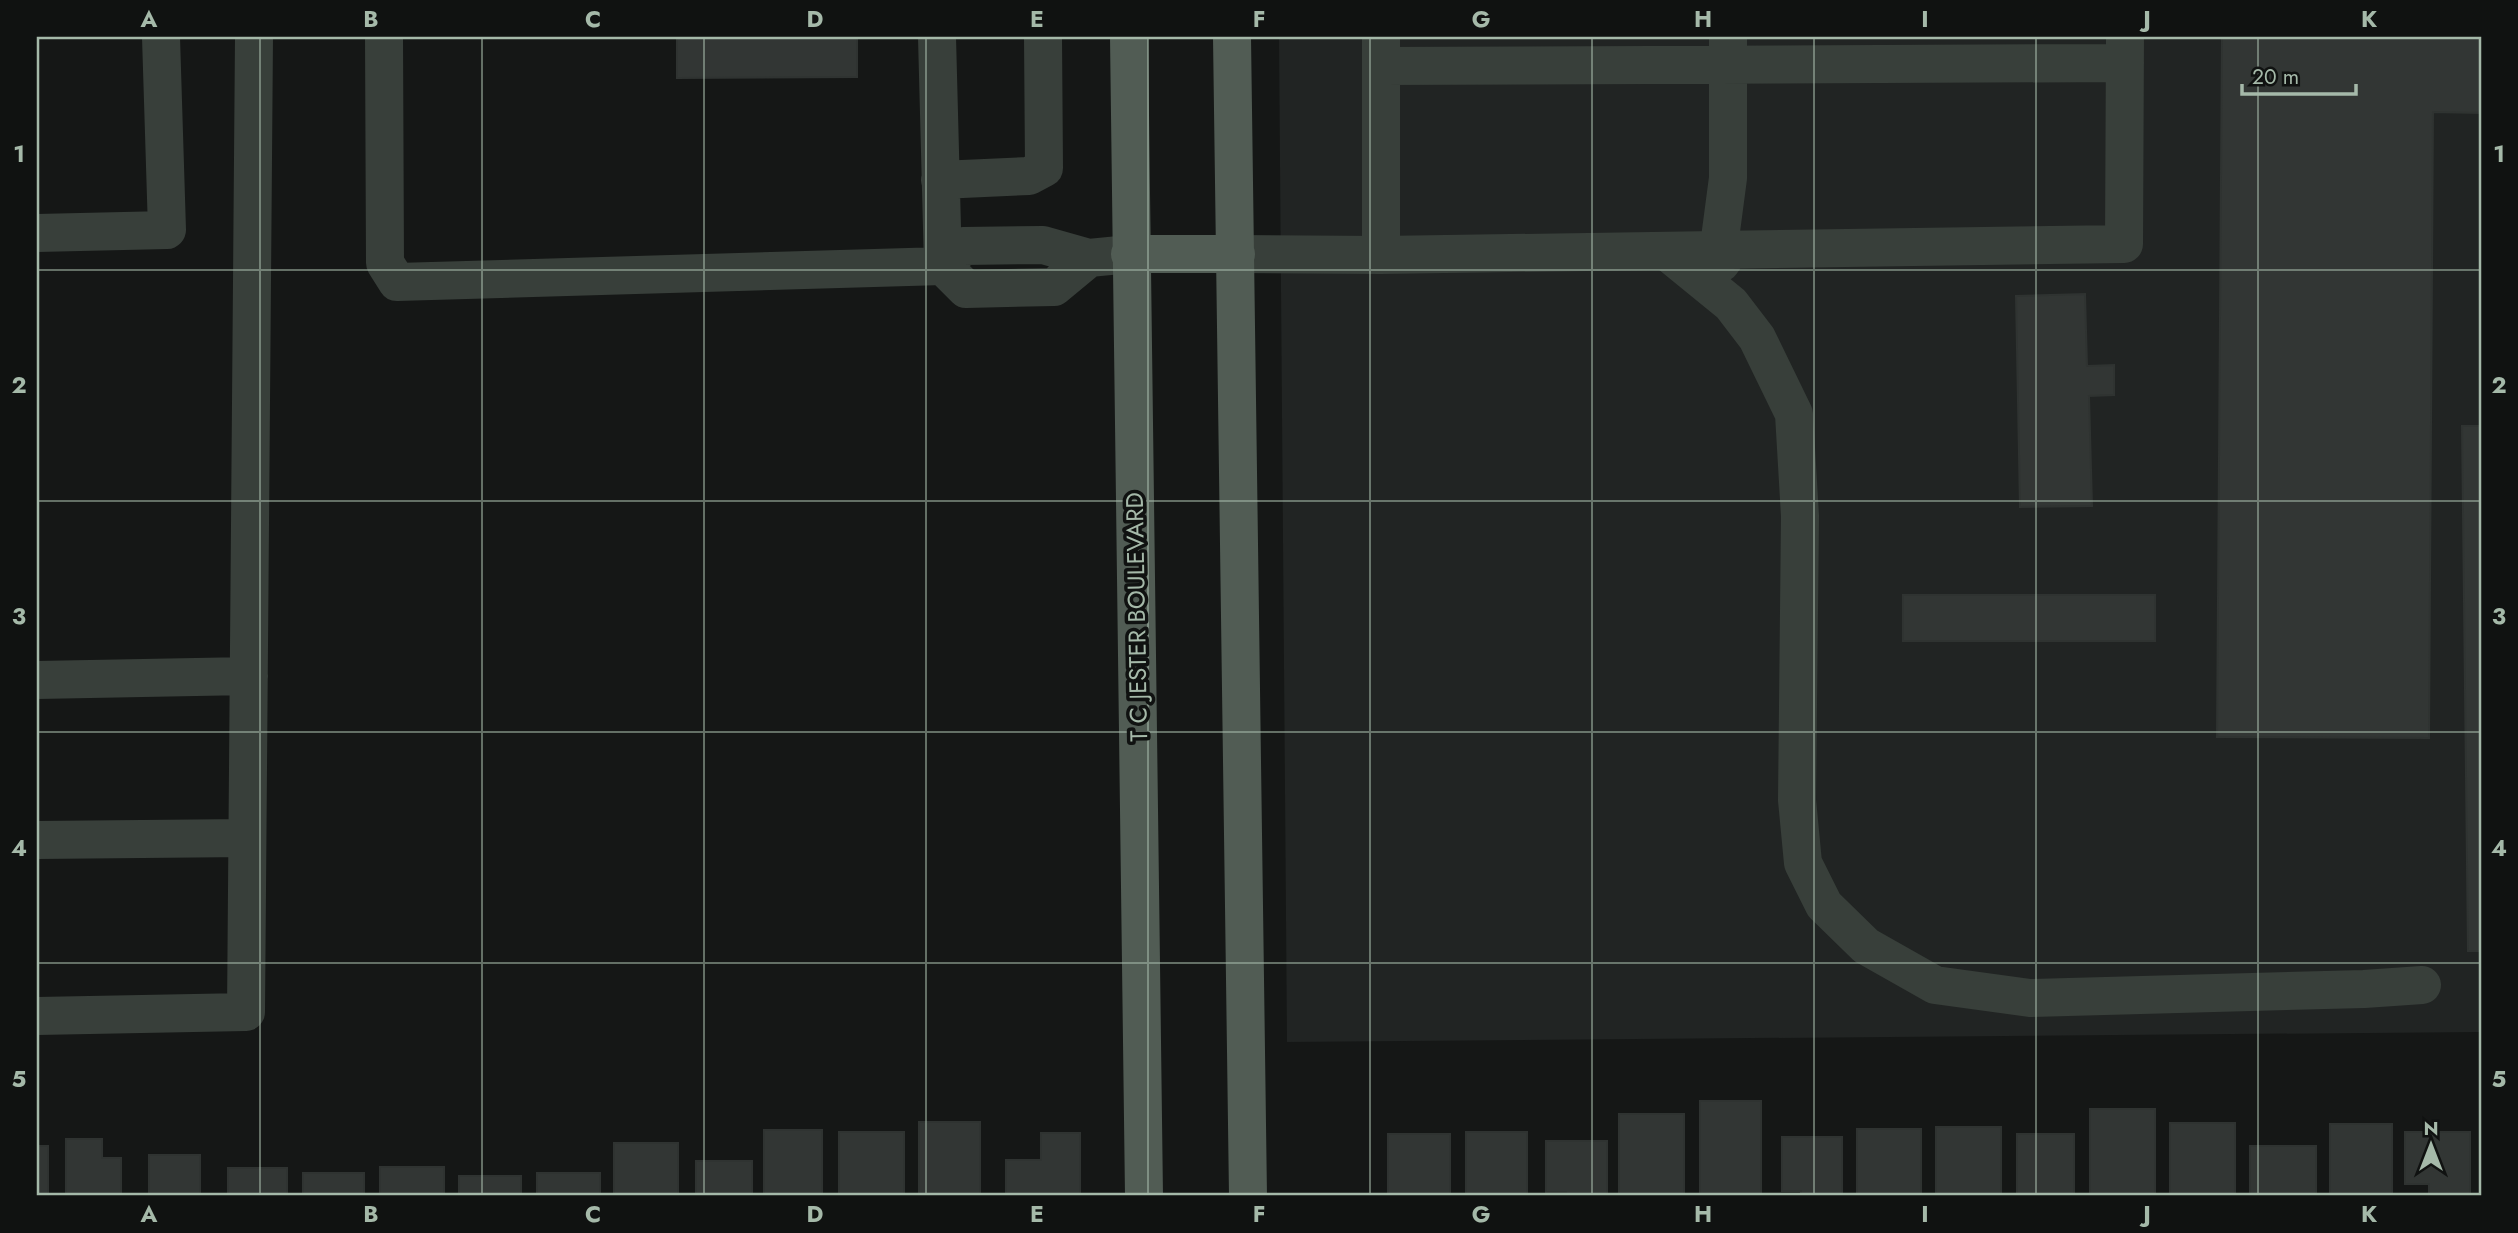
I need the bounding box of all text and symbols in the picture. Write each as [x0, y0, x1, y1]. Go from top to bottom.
text: A [140, 2, 158, 36]
text: B [363, 2, 379, 36]
text: C [585, 2, 601, 36]
text: D [807, 2, 824, 36]
text: E [1030, 2, 1044, 36]
text: F [1253, 2, 1265, 36]
text: G [1472, 2, 1490, 36]
text: H [1694, 2, 1712, 36]
text: I [1921, 2, 1929, 36]
text: J [2139, 2, 2151, 36]
text: K [2361, 2, 2378, 36]
scale bar [2242, 52, 2355, 96]
text: 20 m [2252, 62, 2299, 92]
text: 1 [13, 137, 25, 171]
text: 1 [2493, 137, 2505, 171]
text: 2 [11, 368, 27, 402]
text: 2 [2491, 368, 2507, 402]
street label: T C JESTER BOULEVARD [1117, 492, 1156, 742]
text: 3 [12, 599, 26, 633]
text: 3 [2492, 599, 2506, 633]
text: 4 [11, 831, 27, 865]
text: 4 [2491, 831, 2507, 865]
text: 5 [12, 1062, 26, 1096]
text: 5 [2492, 1062, 2506, 1096]
north arrow [2396, 1110, 2466, 1180]
text: N [2423, 1115, 2439, 1142]
text: A [140, 1197, 158, 1231]
text: B [363, 1197, 379, 1231]
text: C [585, 1197, 601, 1231]
text: D [807, 1197, 824, 1231]
text: E [1030, 1197, 1044, 1231]
text: F [1253, 1197, 1265, 1231]
text: G [1472, 1197, 1490, 1231]
text: H [1694, 1197, 1712, 1231]
text: I [1921, 1197, 1929, 1231]
text: J [2139, 1197, 2151, 1231]
text: K [2361, 1197, 2378, 1231]

